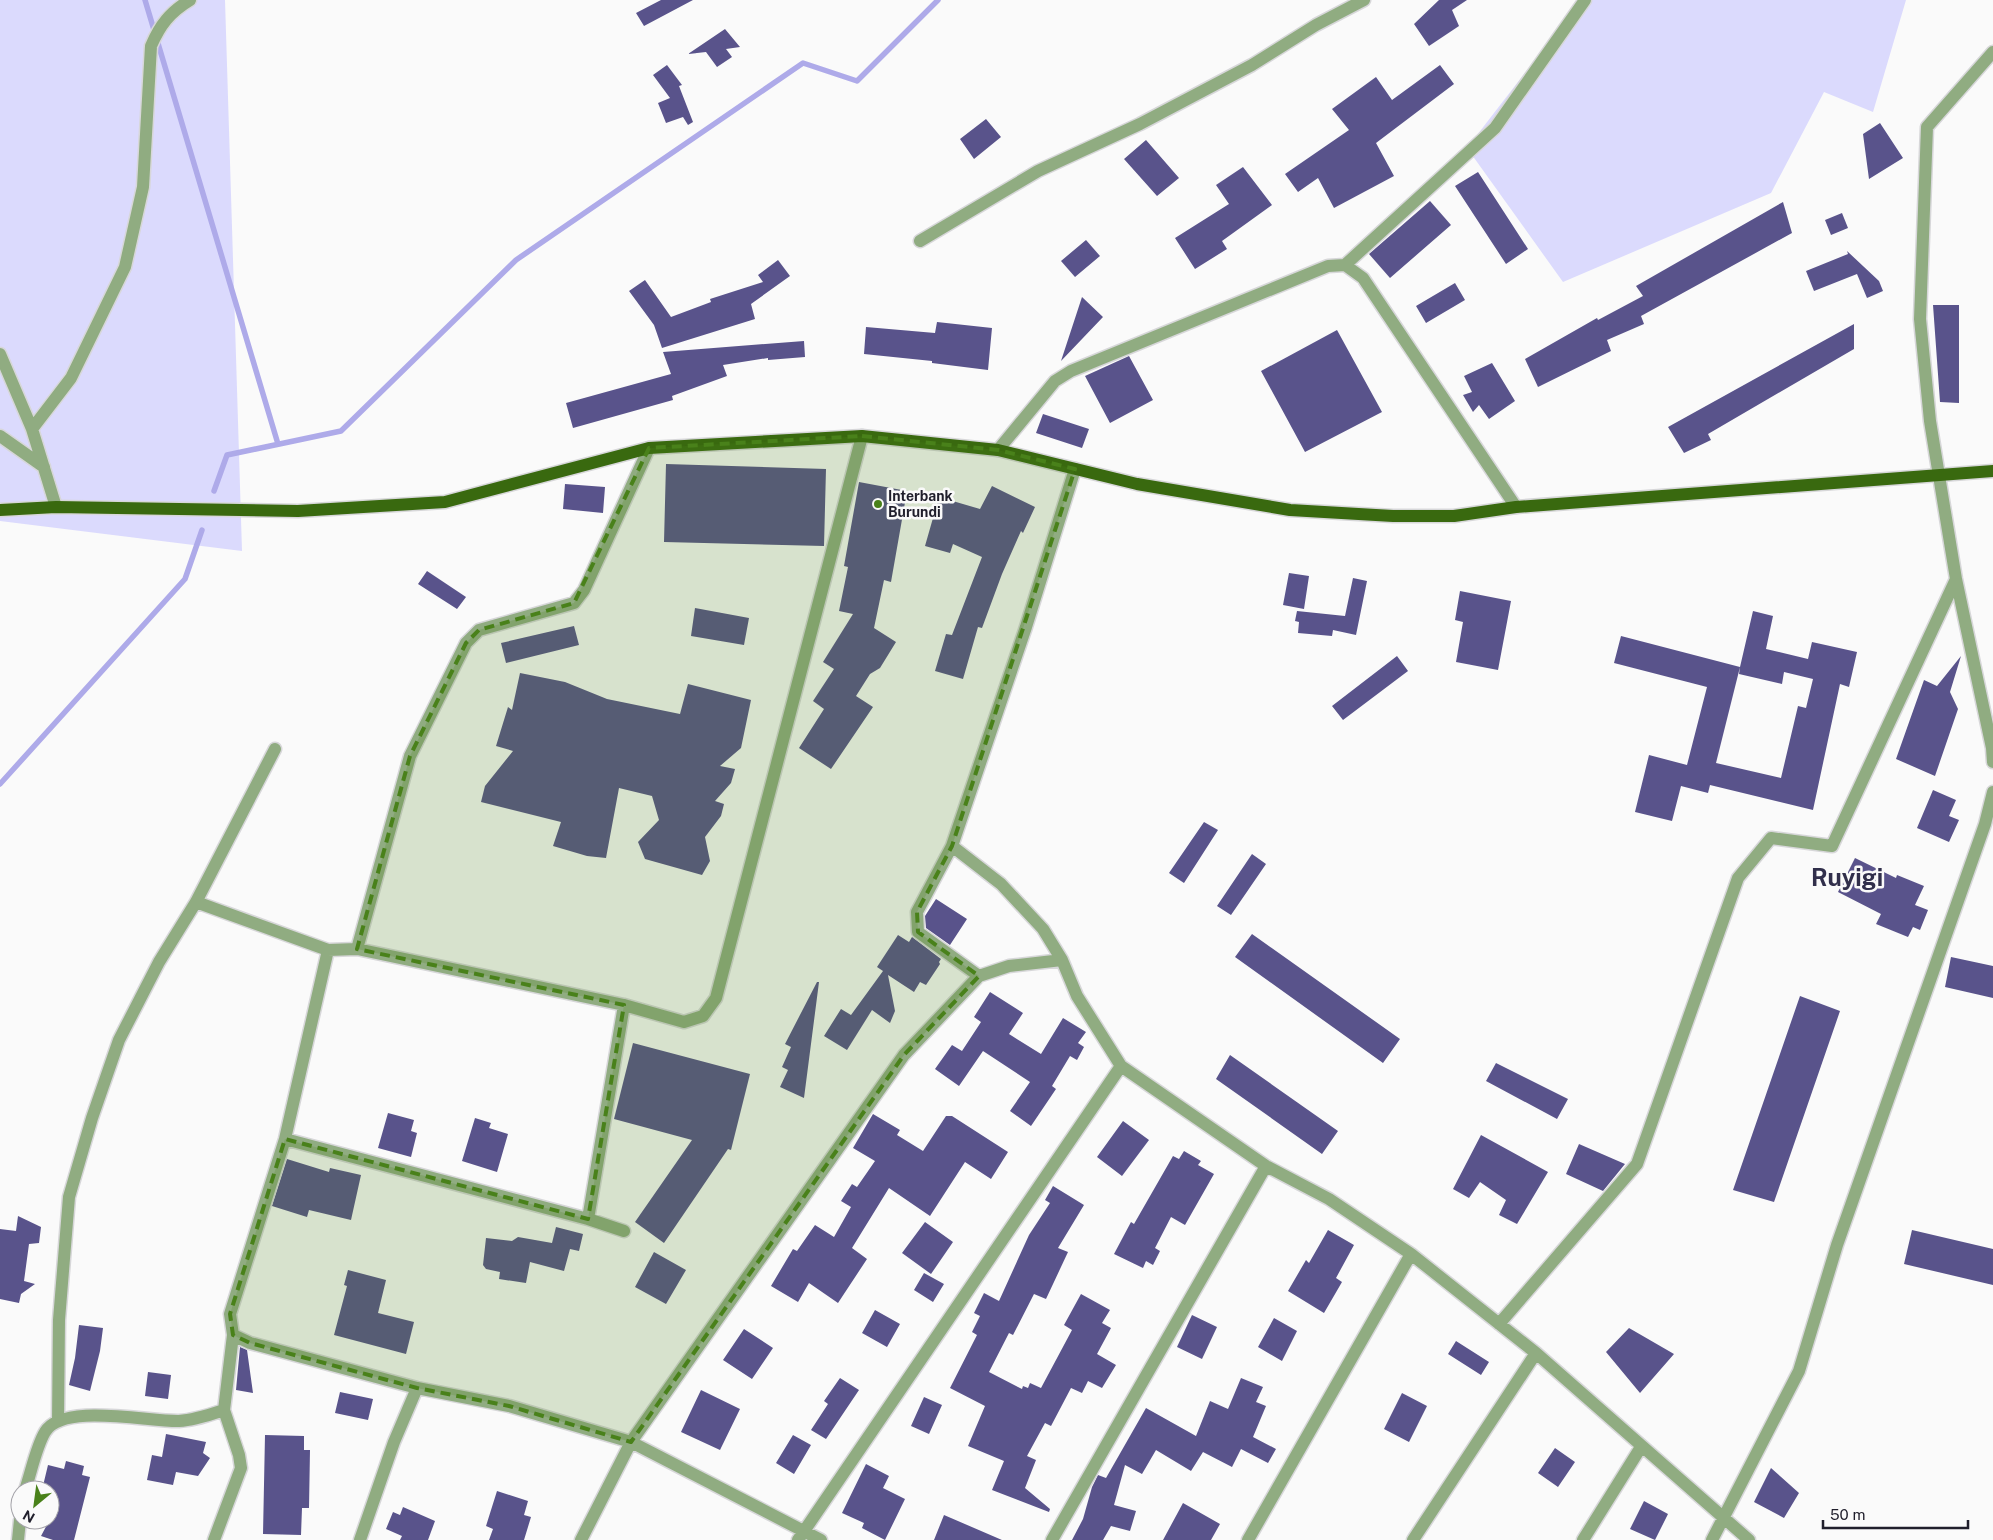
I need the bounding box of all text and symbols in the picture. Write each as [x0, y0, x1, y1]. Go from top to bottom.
place label: Interbank Burundi [888, 488, 953, 520]
marker: Interbank Burundi [872, 498, 884, 510]
district label: Ruyigi [1811, 863, 1883, 891]
north arrow [10, 1480, 60, 1530]
scale bar [1823, 1498, 1968, 1530]
text: 50 m [1830, 1506, 1865, 1523]
text: N [20, 1507, 37, 1526]

